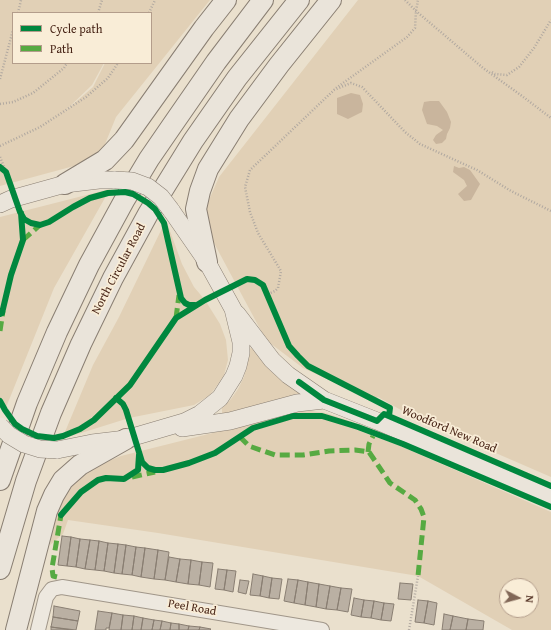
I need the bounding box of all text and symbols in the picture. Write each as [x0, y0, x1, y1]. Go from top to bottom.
legend [12, 12, 152, 64]
text: Cycle path [50, 20, 102, 37]
text: Path [50, 40, 73, 57]
street label: North Circular Road [89, 221, 149, 317]
street label: Woodford New Road [399, 403, 499, 457]
north arrow [499, 578, 539, 618]
text: N [522, 595, 538, 604]
street label: Peel Road [167, 597, 217, 619]

